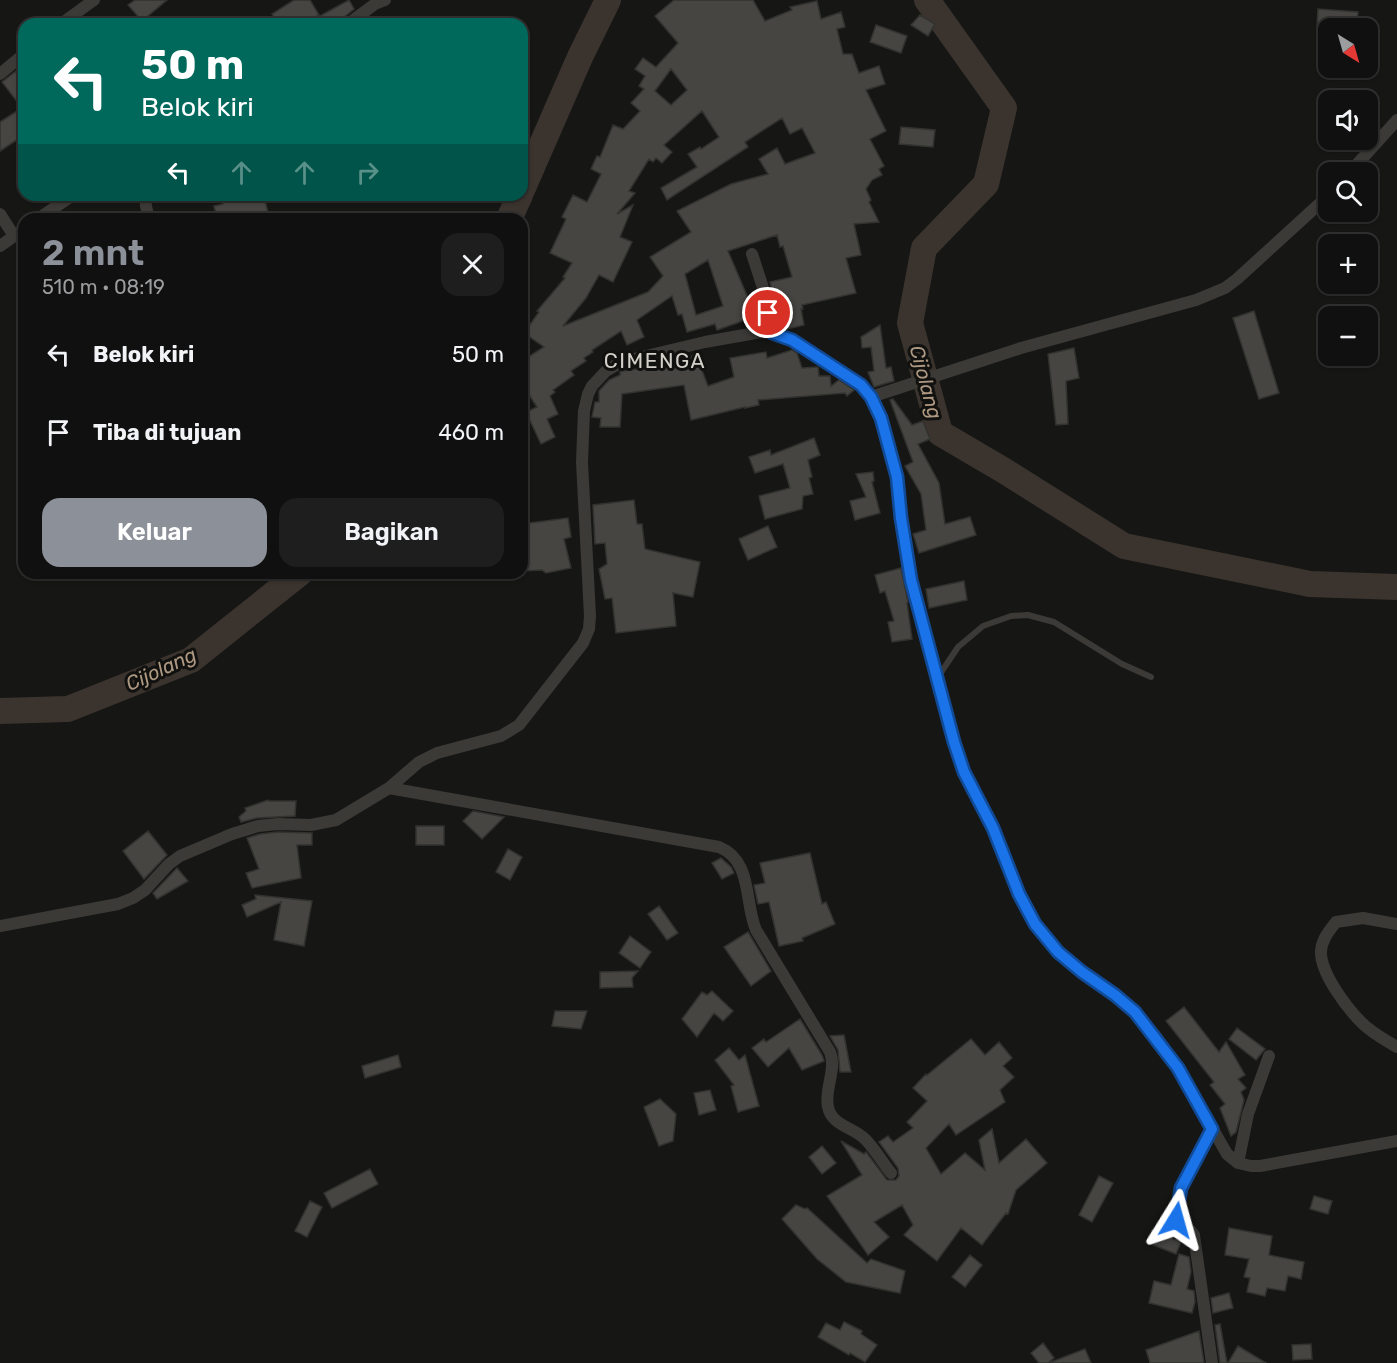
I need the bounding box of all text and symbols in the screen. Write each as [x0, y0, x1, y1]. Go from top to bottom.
north arrow [1318, 18, 1378, 78]
map controls [1318, 18, 1378, 366]
text: 50 m [141, 40, 244, 90]
icon: left [42, 42, 120, 120]
button: sound [1318, 90, 1378, 150]
text: Belok kiri [141, 91, 254, 123]
icon: left [162, 156, 195, 189]
icon: ahead [225, 156, 258, 189]
icon: ahead [288, 156, 321, 189]
icon: right [351, 156, 384, 189]
button: search [1318, 162, 1378, 222]
text: 2 mnt [42, 231, 144, 274]
button: close [441, 233, 504, 296]
button: + [1318, 234, 1378, 294]
text: 510 m · 08:19 [42, 275, 165, 299]
pin [742, 287, 793, 338]
icon: arrive [751, 296, 784, 329]
button: − [1318, 306, 1378, 366]
icon: left [42, 338, 75, 371]
text: Belok kiri [93, 341, 194, 368]
text: 50 m [452, 341, 504, 368]
water label: Cijolang [905, 343, 947, 422]
district label: CIMENGA [604, 348, 706, 373]
icon: arrive [42, 416, 75, 449]
text: Tiba di tujuan [93, 419, 241, 446]
text: 460 m [438, 419, 504, 446]
button: Keluar [42, 498, 267, 567]
button: Bagikan [279, 498, 504, 567]
water label: Cijolang [122, 642, 200, 696]
position arrow [1144, 1188, 1208, 1252]

